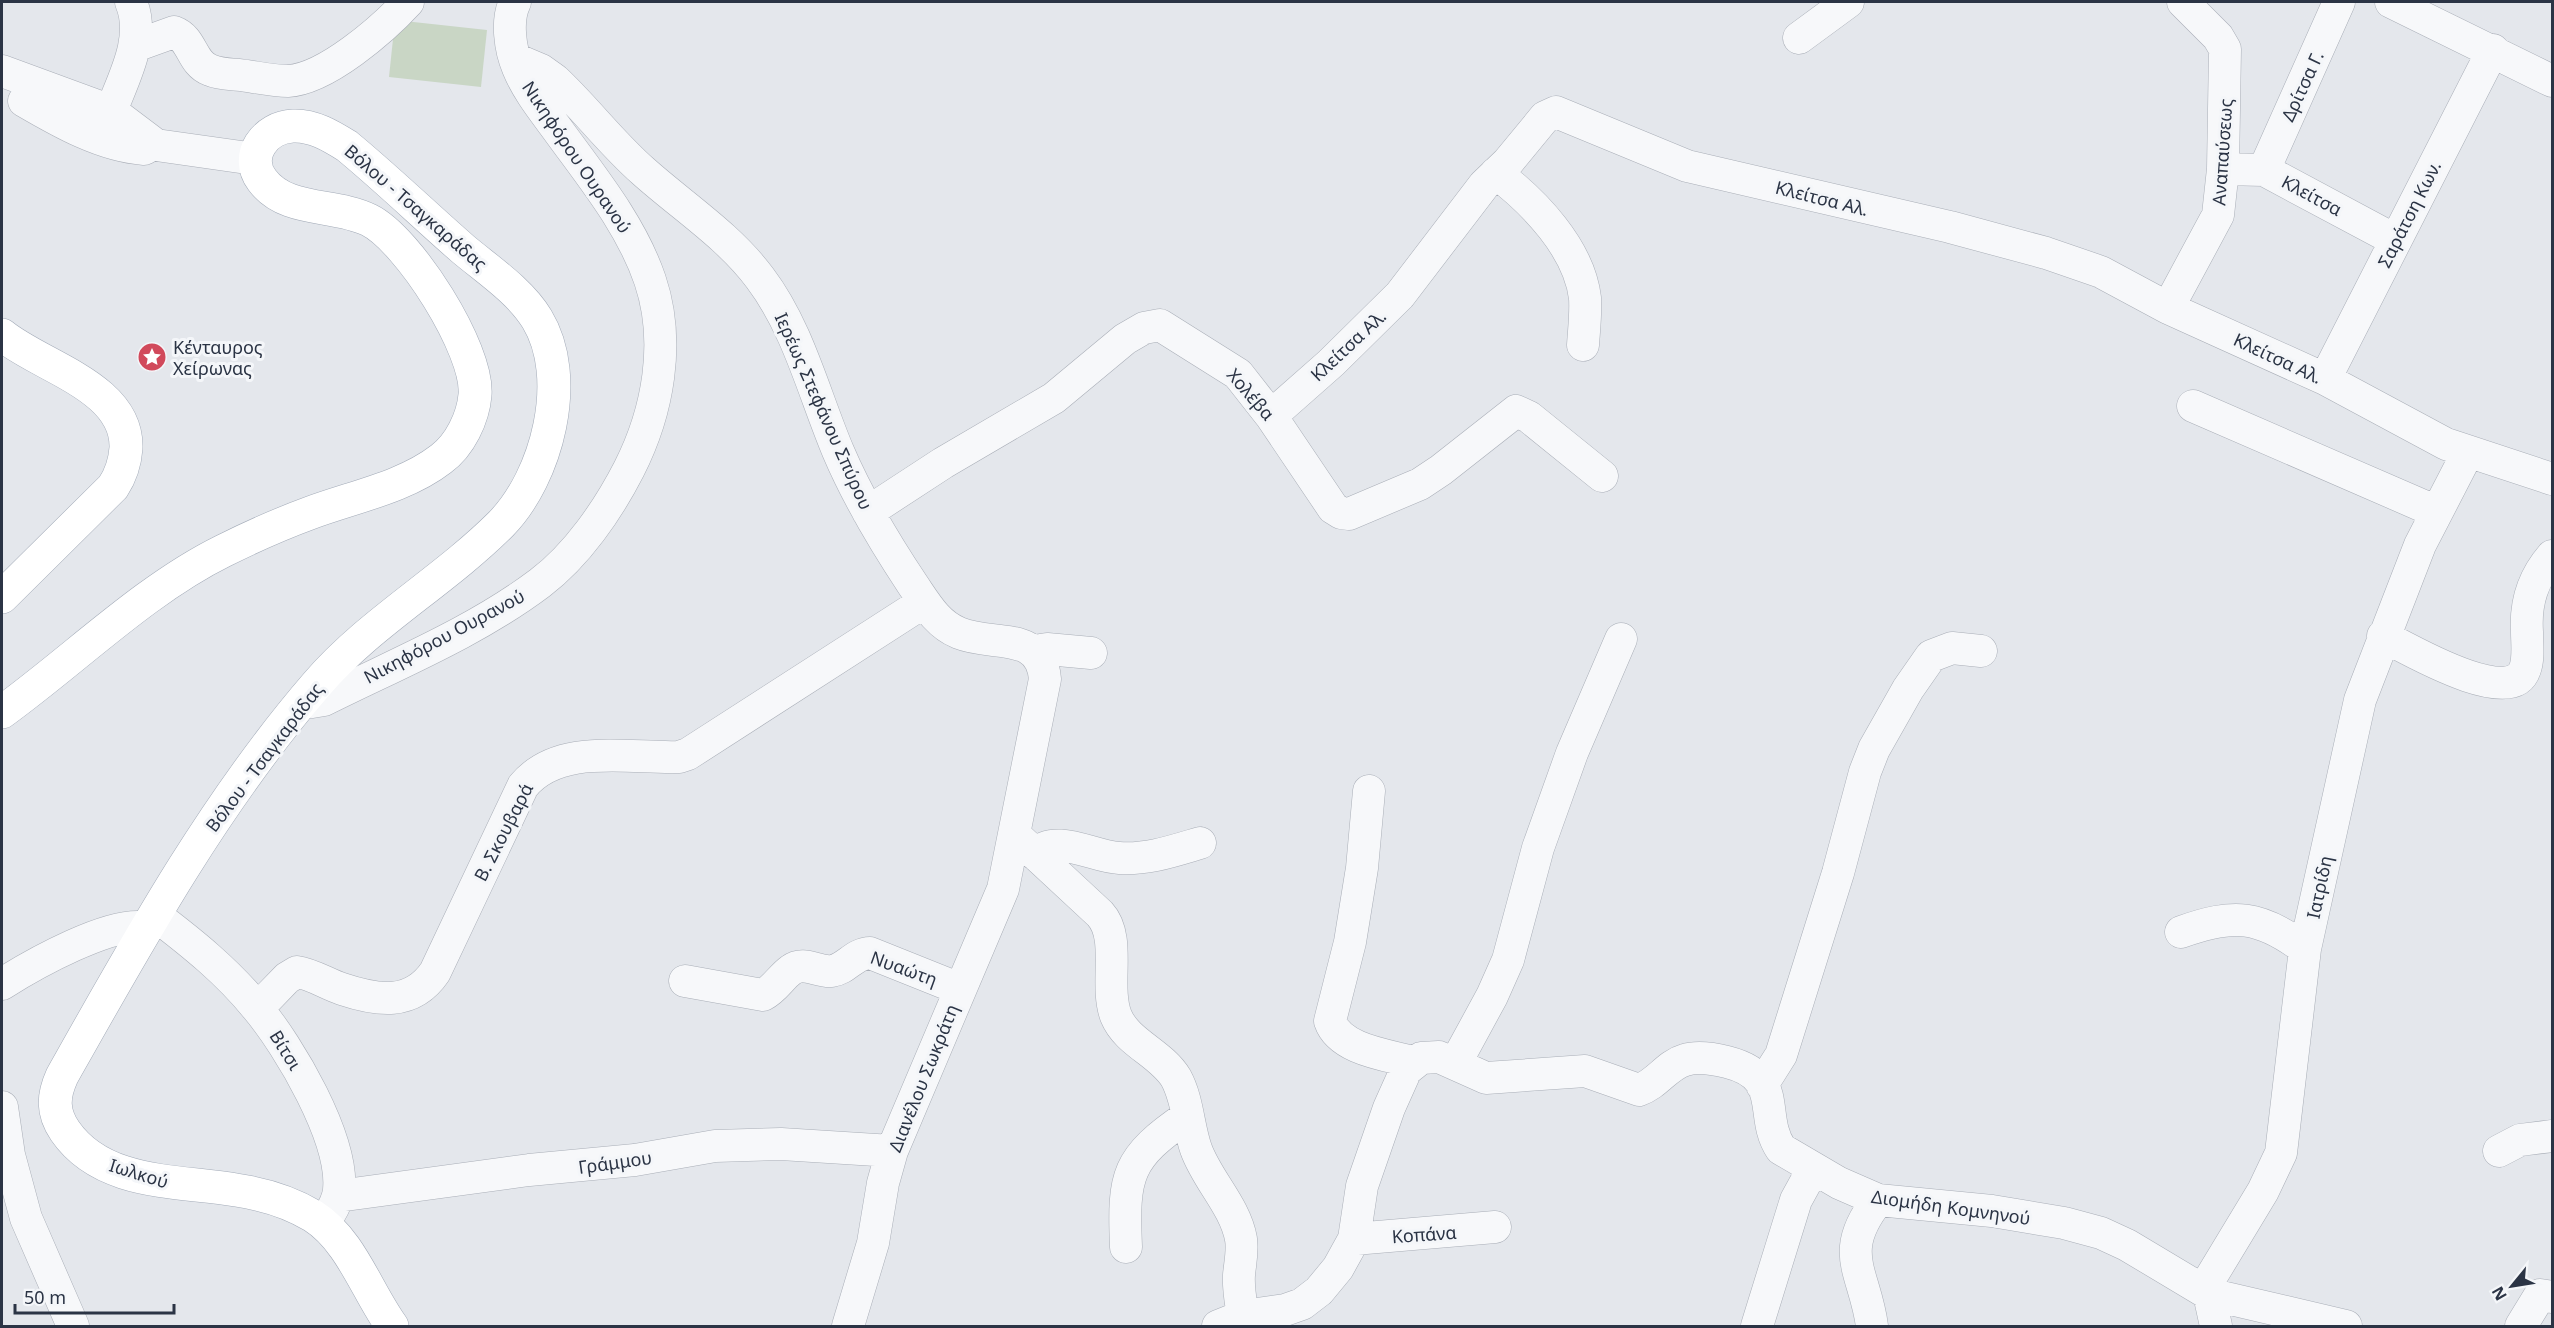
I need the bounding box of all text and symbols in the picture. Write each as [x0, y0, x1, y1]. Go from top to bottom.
street label: Δρίτσα Γ. [2275, 47, 2329, 125]
street label: Νικηφόρου Ουρανού [517, 76, 637, 238]
street label: Αναπαύσεως [2206, 97, 2238, 206]
street label: Βόλου - Τσαγκαράδας [340, 139, 492, 276]
street label: Σαράτση Κων. [2372, 156, 2446, 272]
street label: Κλείτσα [2278, 169, 2346, 221]
street label: Κλείτσα Αλ. [1773, 175, 1871, 221]
street label: Κλείτσα Αλ. [1305, 304, 1391, 386]
street label: Ιερέως Στεφάνου Σπύρου [770, 309, 878, 513]
street label: Κλείτσα Αλ. [2230, 327, 2326, 389]
place label: Κένταυρος Χείρωνας [173, 335, 263, 380]
place icon: Κένταυρος Χείρωνας [136, 341, 168, 373]
street label: Χολέβα [1222, 363, 1280, 425]
street label: Νικηφόρου Ουρανού [359, 583, 529, 689]
street label: Βόλου - Τσαγκαράδας [200, 677, 328, 837]
street label: Β. Σκουβαρά [468, 779, 538, 885]
street label: Ιατρίδη [2301, 853, 2337, 921]
street label: Νυαώτη [867, 945, 941, 991]
street label: Διανέλου Σωκράτη [882, 1001, 964, 1155]
street label: Βίτσι [264, 1025, 308, 1075]
street label: Γράμμου [577, 1145, 653, 1179]
street label: Ιωλκού [106, 1153, 172, 1193]
street label: Διομήδη Κομνηνού [1870, 1184, 2032, 1230]
street label: Κοπάνα [1391, 1220, 1457, 1248]
north arrow [2482, 1256, 2542, 1316]
scale bar [15, 1277, 174, 1315]
text: N [2486, 1282, 2512, 1305]
text: 50 m [24, 1285, 66, 1309]

